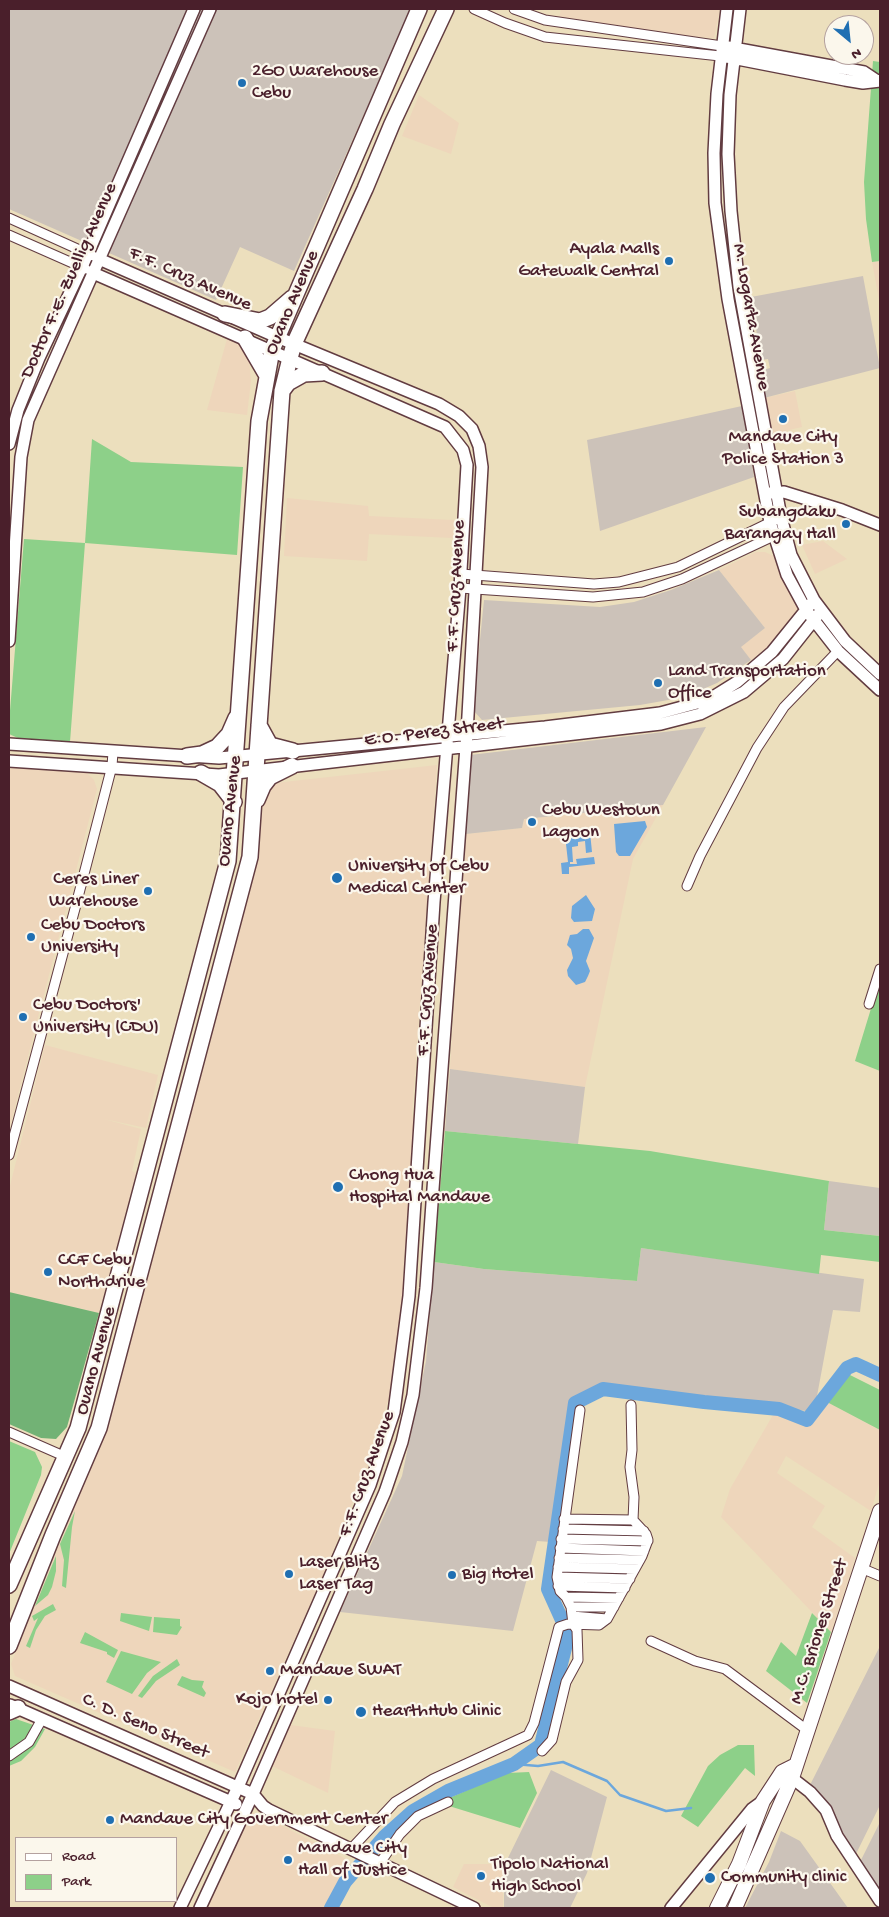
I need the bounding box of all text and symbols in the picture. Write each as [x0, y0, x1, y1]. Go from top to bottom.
north arrow [824, 15, 874, 65]
text: N [848, 43, 864, 62]
place label: 2GO Warehouse Cebu [252, 61, 378, 105]
marker: 2GO Warehouse Cebu [236, 77, 248, 89]
street label: Doctor F.E. Zuellig Avenue [17, 180, 123, 382]
place label: Ayala Malls Gatewalk Central [518, 239, 659, 283]
street label: M. Logarta Avenue [726, 242, 774, 392]
street label: F.F. Cruz Avenue [125, 243, 255, 317]
street label: Ouano Avenue [261, 247, 325, 359]
marker: Ayala Malls Gatewalk Central [663, 255, 675, 267]
marker: Mandaue City Police Station 3 [777, 413, 789, 425]
place label: Mandaue City Police Station 3 [722, 427, 844, 471]
place label: Subangdaku Barangay Hall [724, 502, 836, 546]
marker: Subangdaku Barangay Hall [840, 518, 852, 530]
street label: F.F. Cruz Avenue [442, 520, 472, 652]
place label: Land Transportation Office [668, 661, 826, 705]
marker: Land Transportation Office [652, 677, 664, 689]
street label: E.O. Perez Street [363, 713, 505, 753]
street label: Ouano Avenue [214, 754, 248, 868]
place label: Cebu Westown Lagoon [542, 800, 660, 844]
marker: Cebu Westown Lagoon [526, 816, 538, 828]
place label: University of Cebu Medical Center [348, 856, 489, 900]
place label: Ceres Liner Warehouse [49, 869, 138, 913]
marker: University of Cebu Medical Center [330, 871, 344, 885]
marker: Ceres Liner Warehouse [142, 885, 154, 897]
place label: Cebu Doctors University [41, 915, 145, 959]
street label: F.F. Cruz Avenue [413, 923, 445, 1057]
marker: Cebu Doctors University [25, 931, 37, 943]
place label: Cebu Doctors' University (CDU) [33, 995, 159, 1039]
marker: Cebu Doctors' University (CDU) [17, 1011, 29, 1023]
place label: Chong Hua Hospital Mandaue [349, 1165, 490, 1209]
marker: Chong Hua Hospital Mandaue [331, 1180, 345, 1194]
place label: CCF Cebu Northdrive [58, 1250, 145, 1294]
marker: CCF Cebu Northdrive [42, 1266, 54, 1278]
street label: Ouano Avenue [72, 1304, 122, 1418]
street label: F.F. Cruz Avenue [335, 1408, 401, 1540]
place label: Laser Blitz Laser Tag [299, 1552, 379, 1596]
street label: M.C. Briones Street [786, 1557, 854, 1707]
place label: Big Hotel [462, 1564, 534, 1586]
marker: Laser Blitz Laser Tag [283, 1568, 295, 1580]
marker: Big Hotel [446, 1569, 458, 1581]
place label: Mandaue SWAT [280, 1660, 401, 1682]
marker: Mandaue SWAT [264, 1665, 276, 1677]
street label: C. D. Seno Street [78, 1689, 212, 1765]
place label: Kojo hotel [236, 1689, 318, 1711]
marker: Kojo hotel [322, 1694, 334, 1706]
place label: HearthHub Clinic [372, 1701, 500, 1723]
marker: HearthHub Clinic [354, 1705, 368, 1719]
place label: Mandaue City Government Center [120, 1809, 387, 1831]
marker: Mandaue City Government Center [104, 1814, 116, 1826]
legend [15, 1837, 178, 1902]
place label: Mandaue City Hall of Justice [298, 1838, 407, 1882]
text: Road [62, 1848, 95, 1866]
marker: Mandaue City Hall of Justice [282, 1854, 294, 1866]
place label: Tipolo National High School [491, 1854, 609, 1898]
place label: Community clinic [721, 1867, 846, 1889]
marker: Tipolo National High School [475, 1870, 487, 1882]
marker: Community clinic [703, 1871, 717, 1885]
text: Park [62, 1873, 91, 1891]

